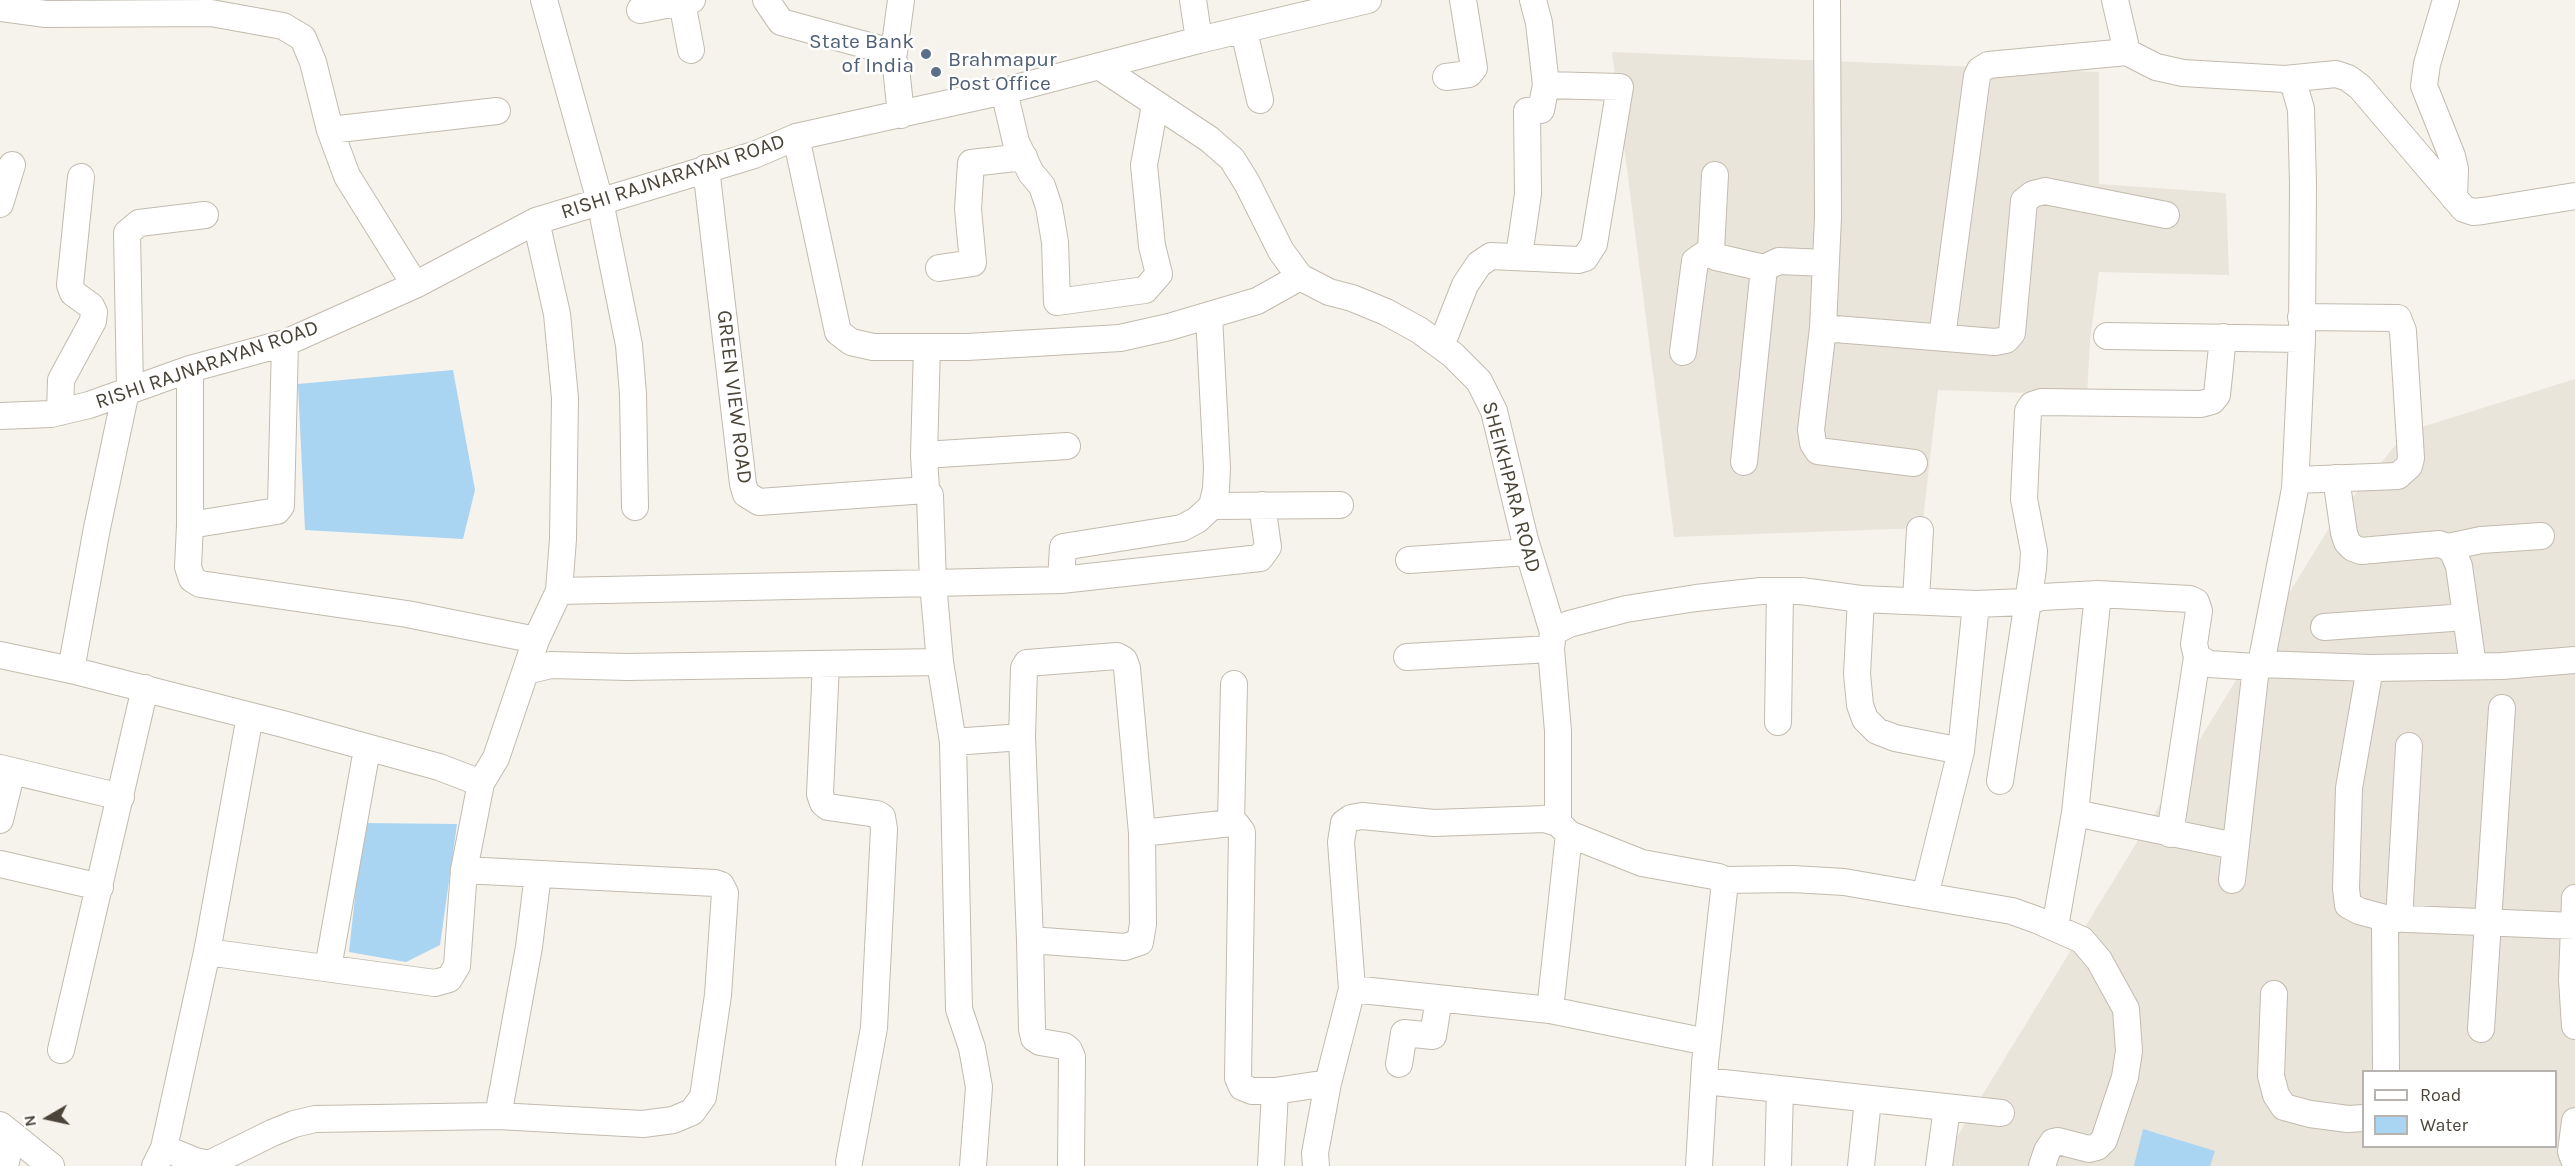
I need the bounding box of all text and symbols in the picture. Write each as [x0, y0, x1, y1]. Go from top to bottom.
place label: State Bank of India [809, 29, 914, 79]
marker: State Bank of India [919, 47, 933, 61]
place label: Brahmapur Post Office [948, 47, 1057, 97]
marker: Brahmapur Post Office [929, 65, 943, 79]
street label: RISHI RAJNARAYAN ROAD [558, 129, 788, 225]
street label: GREEN VIEW ROAD [711, 309, 757, 485]
street label: RISHI RAJNARAYAN ROAD [92, 315, 322, 415]
street label: SHEIKHPARA ROAD [1476, 399, 1546, 575]
legend [2362, 1070, 2557, 1148]
text: Road [2420, 1084, 2461, 1106]
north arrow [18, 1088, 78, 1148]
text: N [19, 1114, 40, 1128]
text: Water [2420, 1114, 2468, 1136]

